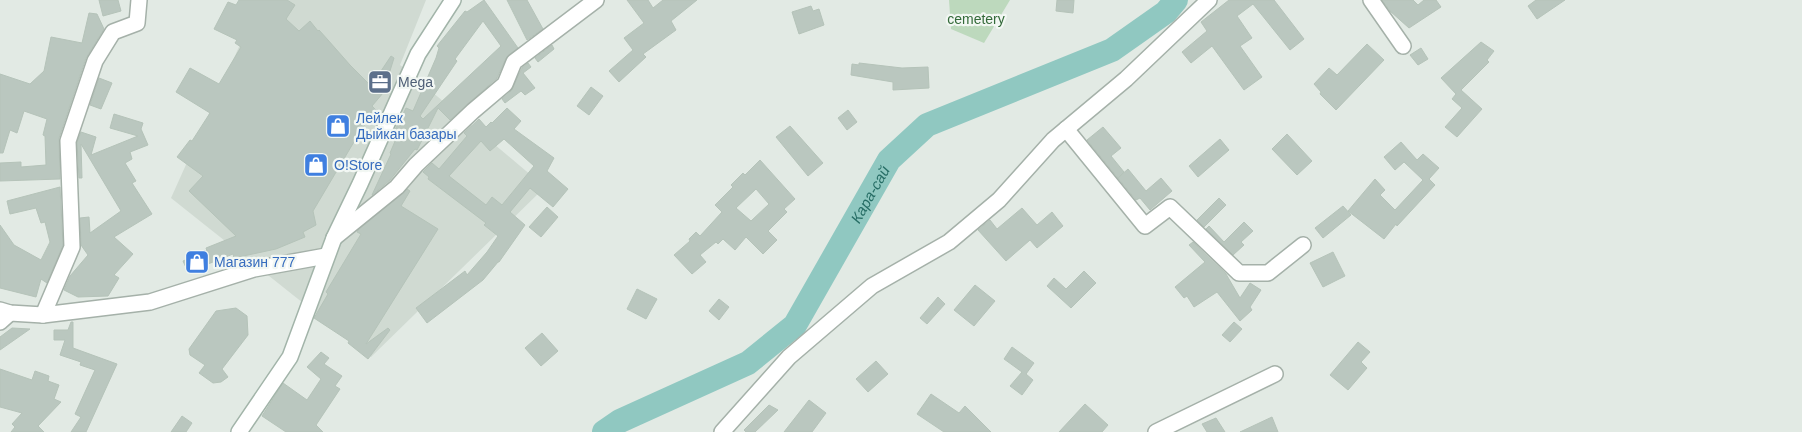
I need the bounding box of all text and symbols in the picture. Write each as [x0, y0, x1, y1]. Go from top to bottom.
park label: cemetery [947, 11, 1005, 27]
office icon: Mega [367, 69, 393, 95]
place label: Mega [398, 74, 433, 90]
place label: Лейлек Дыйкан базары [356, 110, 457, 142]
shop icon: Лейлек Дыйкан базары [325, 113, 351, 139]
shop icon: O!Store [303, 152, 329, 178]
place label: O!Store [334, 157, 382, 173]
water label: Кара-сай [847, 162, 893, 226]
shop icon: Магазин 777 [184, 249, 210, 275]
place label: Магазин 777 [214, 254, 295, 270]

